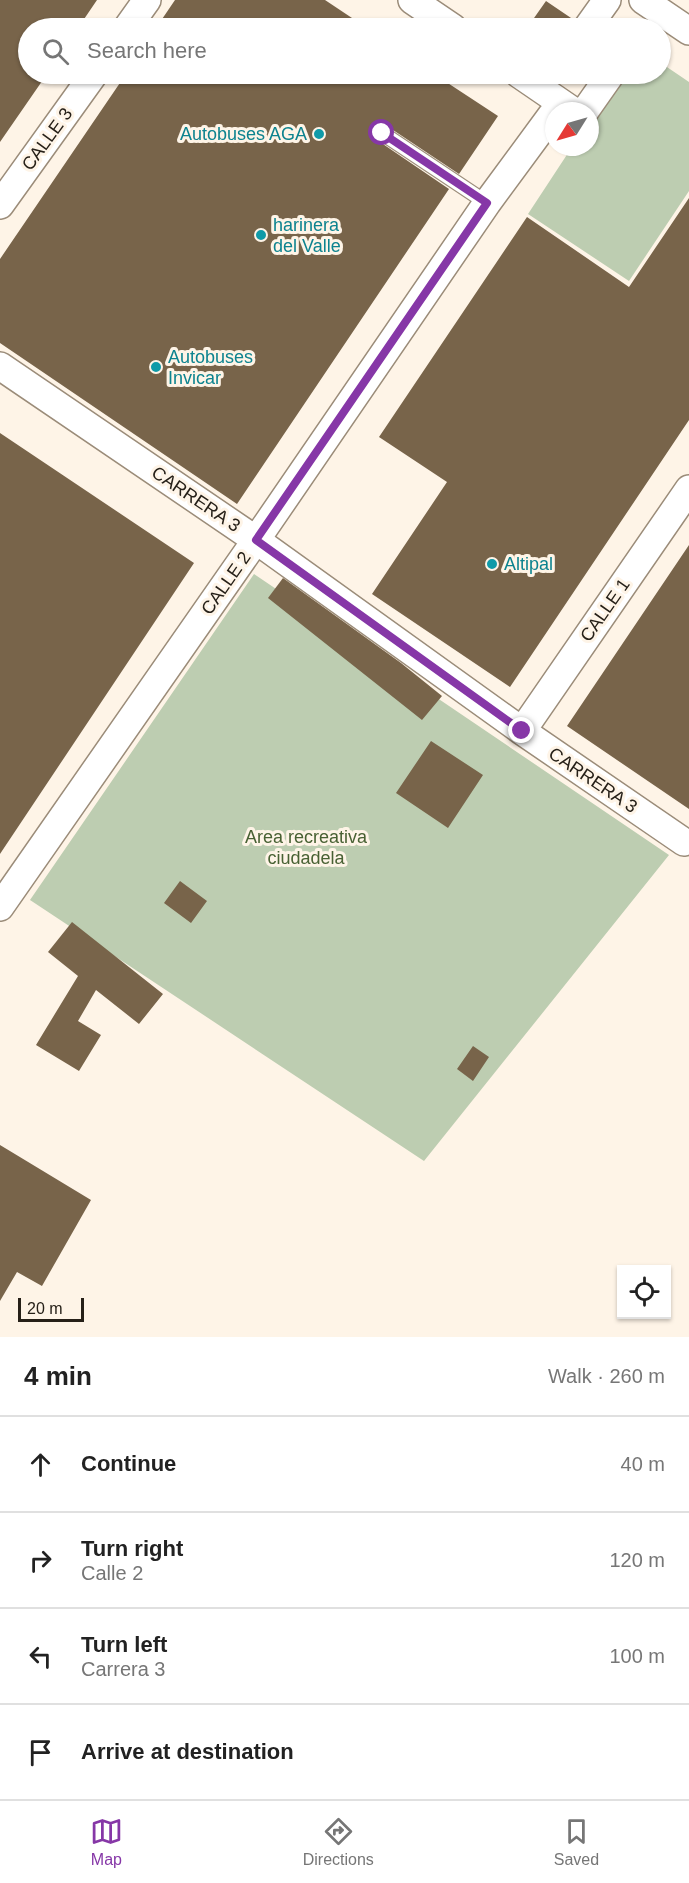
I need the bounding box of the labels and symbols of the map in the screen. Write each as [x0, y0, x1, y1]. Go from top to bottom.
north arrow [545, 102, 599, 156]
street label: CALLE 3 [18, 104, 76, 174]
route start [368, 119, 394, 145]
place label: Autobuses AGA [180, 124, 307, 144]
marker: Autobuses AGA [312, 127, 326, 141]
place label: harinera del Valle [273, 215, 341, 256]
marker: harinera del Valle [254, 228, 268, 242]
place label: Autobuses Invicar [168, 347, 253, 388]
marker: Autobuses Invicar [149, 360, 163, 374]
street label: CARRERA 3 [148, 462, 244, 536]
street label: CALLE 2 [197, 548, 255, 618]
place label: Altipal [504, 554, 553, 574]
marker: Altipal [485, 557, 499, 571]
street label: CALLE 1 [576, 575, 634, 645]
route end [508, 717, 534, 743]
street label: CARRERA 3 [545, 743, 641, 817]
park label: Area recreativa ciudadela [245, 827, 368, 868]
scale bar [18, 1295, 84, 1322]

